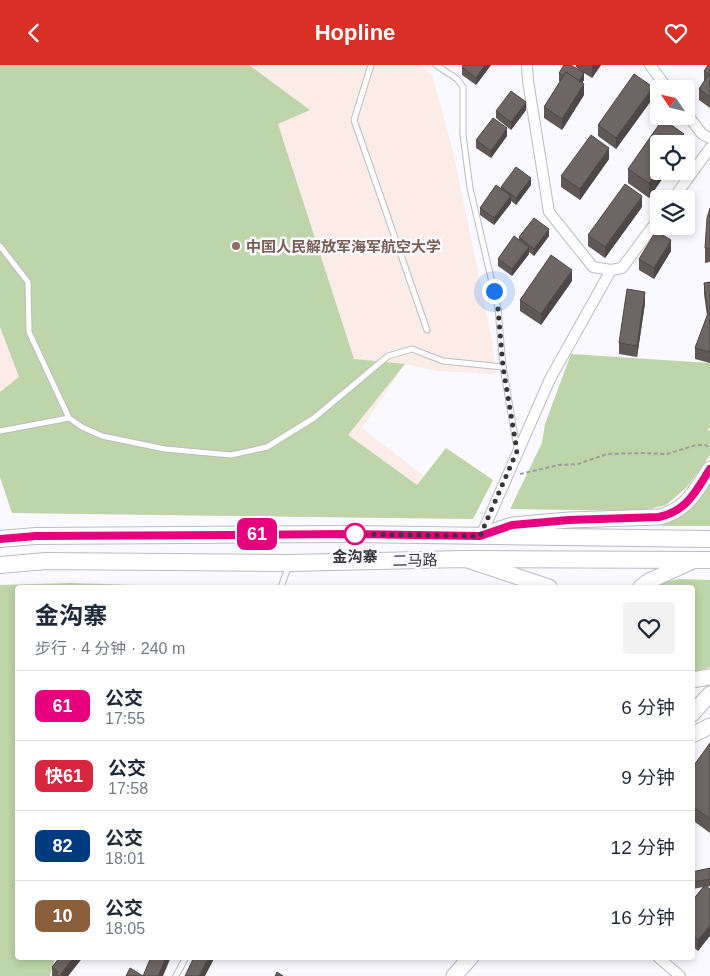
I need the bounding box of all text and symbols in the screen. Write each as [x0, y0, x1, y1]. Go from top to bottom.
icon: back [20, 19, 48, 47]
icon: heart [662, 19, 690, 47]
text: Hopline [315, 20, 395, 45]
north arrow [650, 80, 695, 125]
map controls [650, 80, 695, 235]
button: locate [650, 135, 695, 180]
button: layers [650, 190, 695, 235]
place label: 中国人民解放军海军航空大学 [246, 238, 441, 255]
marker: 中国人民解放军海军航空大学 [230, 240, 242, 252]
your location [482, 279, 507, 304]
line badge: 61 [234, 518, 280, 550]
marker: 金沟寨 [344, 523, 366, 545]
text: 61 [247, 524, 267, 544]
place label: 金沟寨 [332, 548, 378, 565]
street label: 二马路 [392, 551, 438, 569]
text: 金沟寨 [35, 602, 107, 629]
button: heart [623, 602, 675, 654]
text: 步行 · 4 分钟 · 240 m [35, 640, 185, 657]
text: 公交 [105, 688, 143, 709]
text: 61 [52, 696, 73, 716]
text: 6 分钟 [621, 697, 675, 718]
text: 17:55 [105, 710, 145, 727]
text: 公交 [108, 758, 146, 779]
text: 快61 [45, 766, 83, 786]
text: 9 分钟 [621, 767, 675, 788]
text: 17:58 [108, 780, 148, 797]
text: 公交 [105, 828, 143, 849]
text: 82 [52, 836, 73, 856]
text: 12 分钟 [611, 837, 675, 858]
text: 18:01 [105, 850, 145, 867]
text: 公交 [105, 898, 143, 919]
text: 10 [52, 906, 73, 926]
text: 16 分钟 [611, 907, 675, 928]
text: 18:05 [105, 920, 145, 937]

